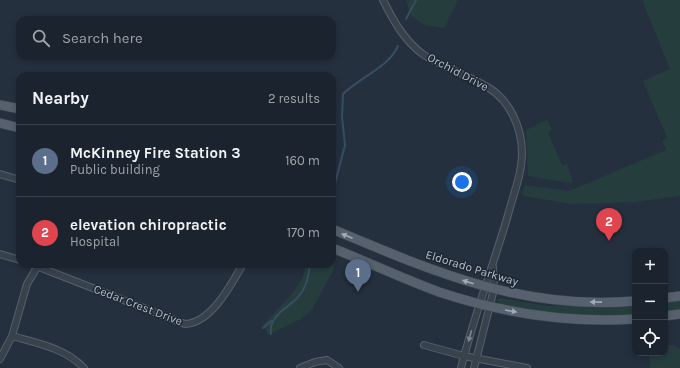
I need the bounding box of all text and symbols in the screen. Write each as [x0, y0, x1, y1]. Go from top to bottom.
search box [16, 16, 336, 60]
icon: search [30, 27, 52, 49]
text: Search here [62, 29, 143, 47]
street label: Orchid Drive [425, 50, 491, 94]
text: Nearby [32, 88, 89, 108]
text: 2 results [268, 91, 320, 106]
text: McKinney Fire Station 3 [70, 144, 241, 162]
text: 1 [43, 153, 47, 168]
text: 160 m [285, 153, 320, 168]
text: Public building [70, 162, 160, 177]
your location [452, 172, 472, 192]
pin: 2 [596, 208, 622, 241]
text: elevation chiropractic [70, 216, 227, 234]
text: 2 [41, 225, 49, 240]
text: 170 m [287, 225, 320, 240]
one-way arrow [340, 232, 352, 238]
text: Hospital [70, 234, 120, 249]
street label: Eldorado Parkway [424, 247, 521, 289]
map controls [632, 248, 668, 356]
button: + [632, 248, 668, 284]
pin: 1 [345, 259, 371, 292]
one-way arrow [462, 279, 474, 285]
street label: Cedar Crest Drive [92, 282, 184, 328]
button: − [632, 284, 668, 320]
one-way arrow [589, 299, 602, 305]
one-way arrow [505, 308, 517, 314]
button: locate [632, 320, 668, 356]
one-way arrow [466, 330, 472, 342]

